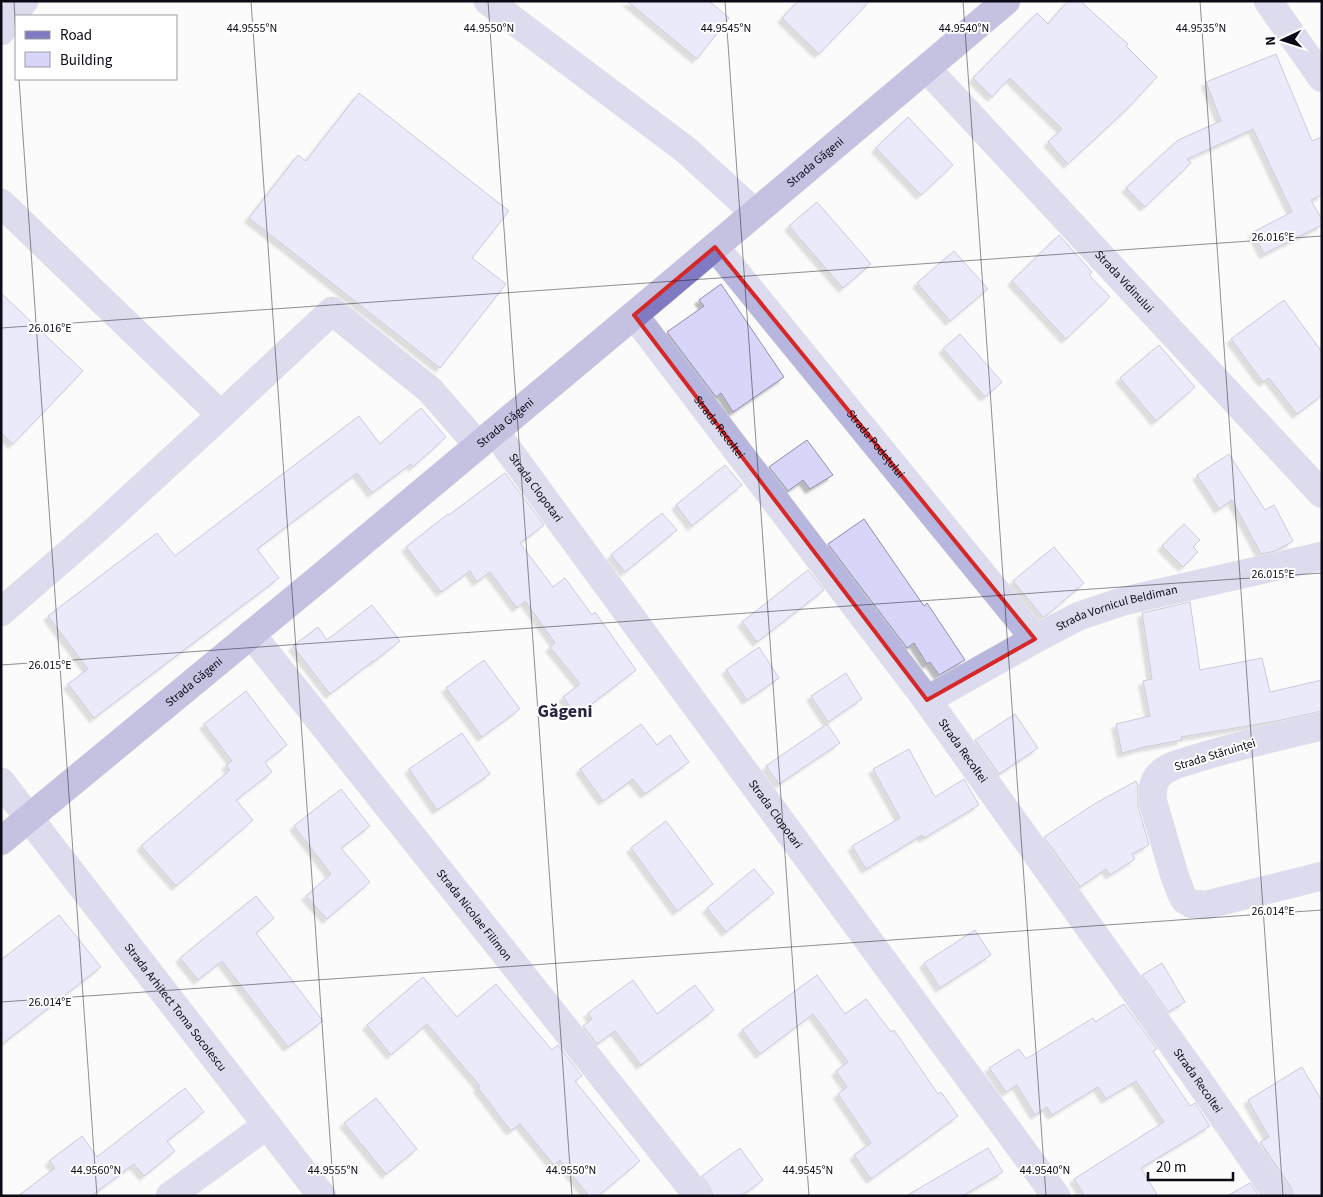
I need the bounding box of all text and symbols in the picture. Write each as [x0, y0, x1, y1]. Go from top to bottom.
legend [15, 15, 178, 80]
north arrow [1258, 15, 1308, 65]
text: 44.9555°N [227, 20, 277, 37]
text: 44.9550°N [464, 20, 514, 37]
text: 44.9545°N [701, 20, 751, 37]
text: 44.9540°N [939, 20, 989, 37]
text: 44.9535°N [1176, 20, 1226, 37]
text: Road [60, 25, 92, 46]
text: N [1261, 35, 1281, 46]
text: Building [60, 50, 113, 71]
street label: Strada Găgeni [783, 133, 847, 191]
text: 26.016°E [1251, 229, 1295, 246]
street label: Strada Vidinului [1091, 246, 1158, 316]
text: 26.016°E [28, 320, 72, 337]
street label: Strada Recoltei [690, 392, 749, 462]
street label: Strada Găgeni [473, 394, 538, 452]
street label: Strada Podețului [842, 406, 909, 482]
street label: Strada Clopotari [505, 450, 567, 526]
text: 26.015°E [1251, 566, 1295, 583]
street label: Strada Vornicul Beldiman [1053, 581, 1179, 635]
street label: Strada Găgeni [161, 653, 226, 711]
text: 26.015°E [28, 657, 72, 674]
district label: Găgeni [538, 699, 592, 724]
street label: Strada Recoltei [934, 715, 992, 786]
street label: Strada Stăruinței [1172, 735, 1258, 775]
street label: Strada Clopotari [745, 776, 807, 852]
street label: Strada Nicolae Filimon [433, 865, 516, 965]
text: 26.014°E [1251, 903, 1295, 920]
street label: Strada Arhitect Toma Socolescu [120, 939, 231, 1075]
text: 26.014°E [28, 994, 72, 1011]
street label: Strada Recoltei [1169, 1045, 1227, 1116]
scale bar [1148, 1150, 1233, 1182]
text: 20 m [1156, 1157, 1186, 1178]
text: 44.9560°N [71, 1162, 121, 1179]
text: 44.9555°N [308, 1162, 358, 1179]
text: 44.9550°N [546, 1162, 596, 1179]
text: 44.9545°N [783, 1162, 833, 1179]
text: 44.9540°N [1020, 1162, 1070, 1179]

